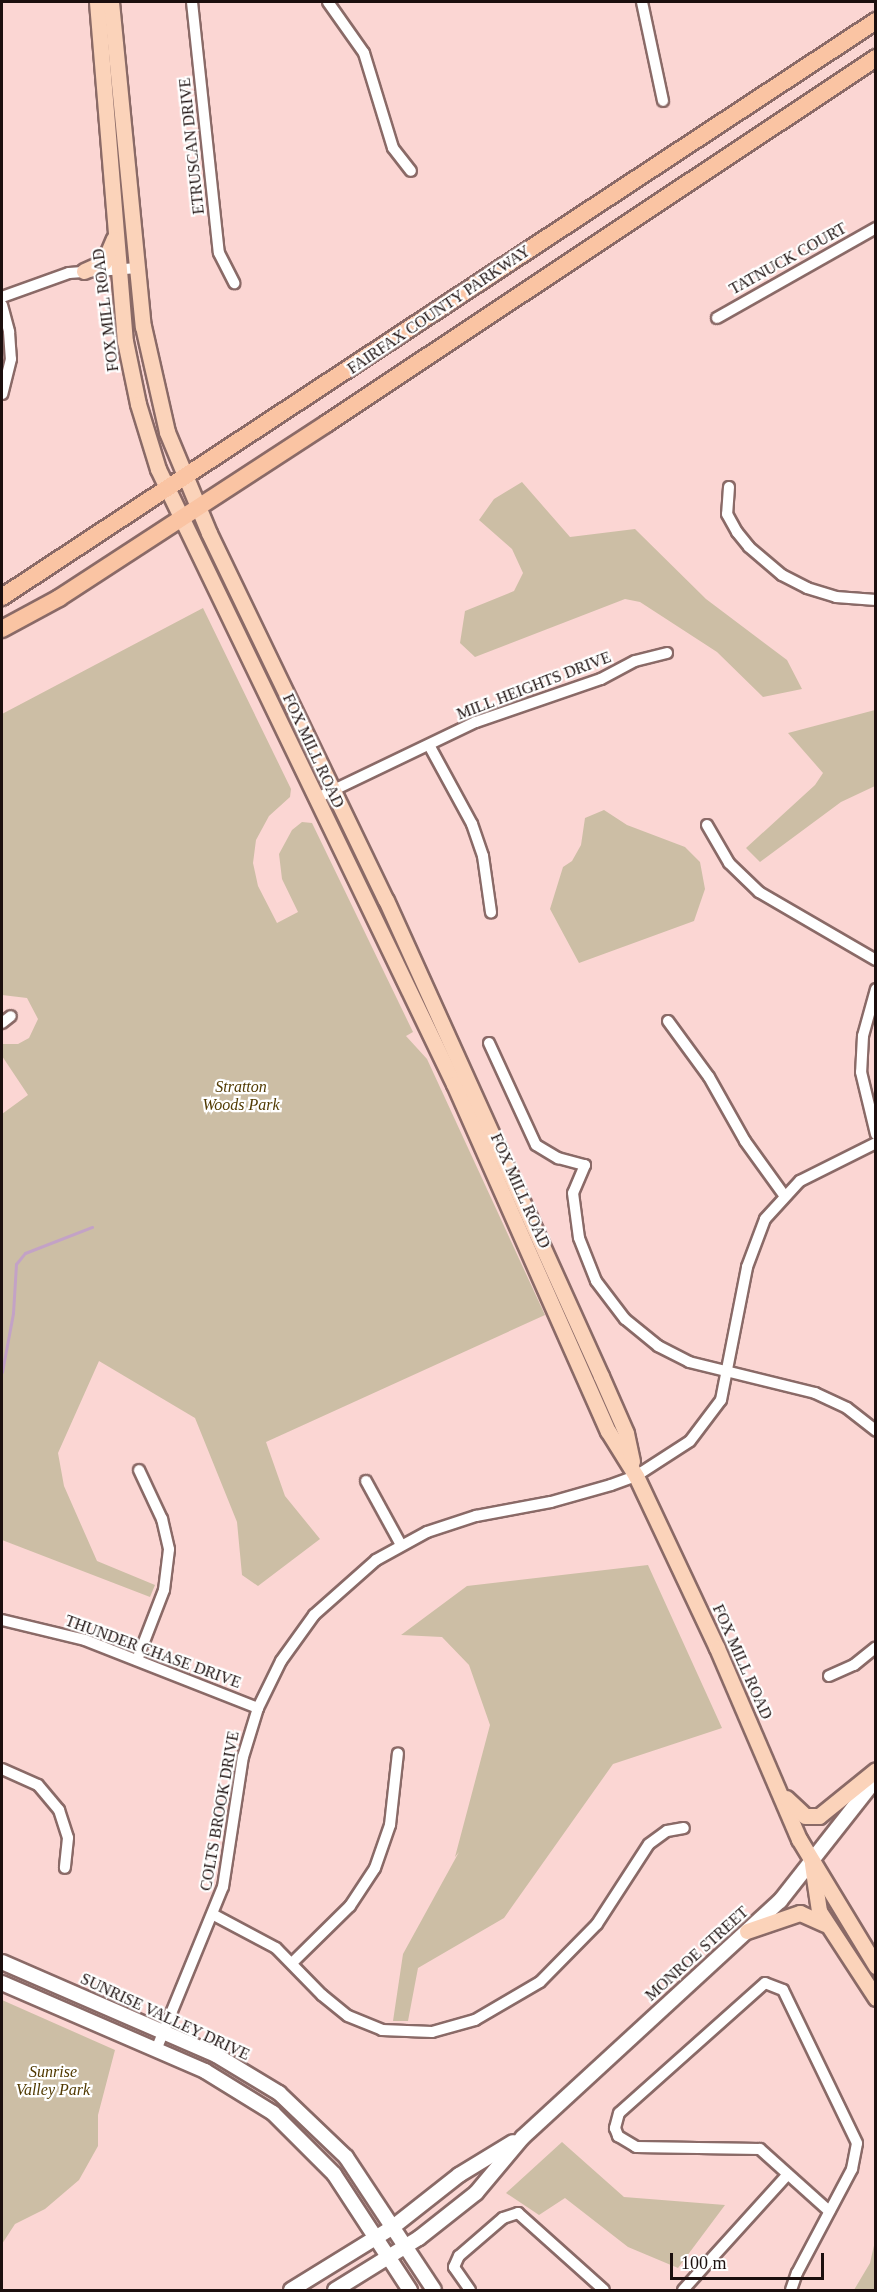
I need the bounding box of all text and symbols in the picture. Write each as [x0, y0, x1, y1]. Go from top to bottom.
street label: ETRUSCAN DRIVE [175, 77, 209, 215]
street label: TATNUCK COURT [726, 219, 850, 299]
street label: FAIRFAX COUNTY PARKWAY [344, 241, 534, 379]
street label: FOX MILL ROAD [89, 247, 123, 373]
street label: MILL HEIGHTS DRIVE [454, 648, 614, 724]
street label: FOX MILL ROAD [278, 691, 348, 811]
park label: Stratton Woods Park [202, 1077, 280, 1115]
street label: FOX MILL ROAD [486, 1130, 554, 1252]
street label: FOX MILL ROAD [708, 1601, 776, 1723]
street label: THUNDER CHASE DRIVE [62, 1611, 244, 1693]
street label: COLTS BROOK DRIVE [196, 1730, 244, 1892]
street label: MONROE STREET [642, 1903, 752, 2005]
street label: SUNRISE VALLEY DRIVE [77, 1969, 253, 2065]
park label: Sunrise Valley Park [16, 2062, 90, 2100]
scale bar [673, 2241, 828, 2279]
text: 100 m [681, 2253, 727, 2273]

